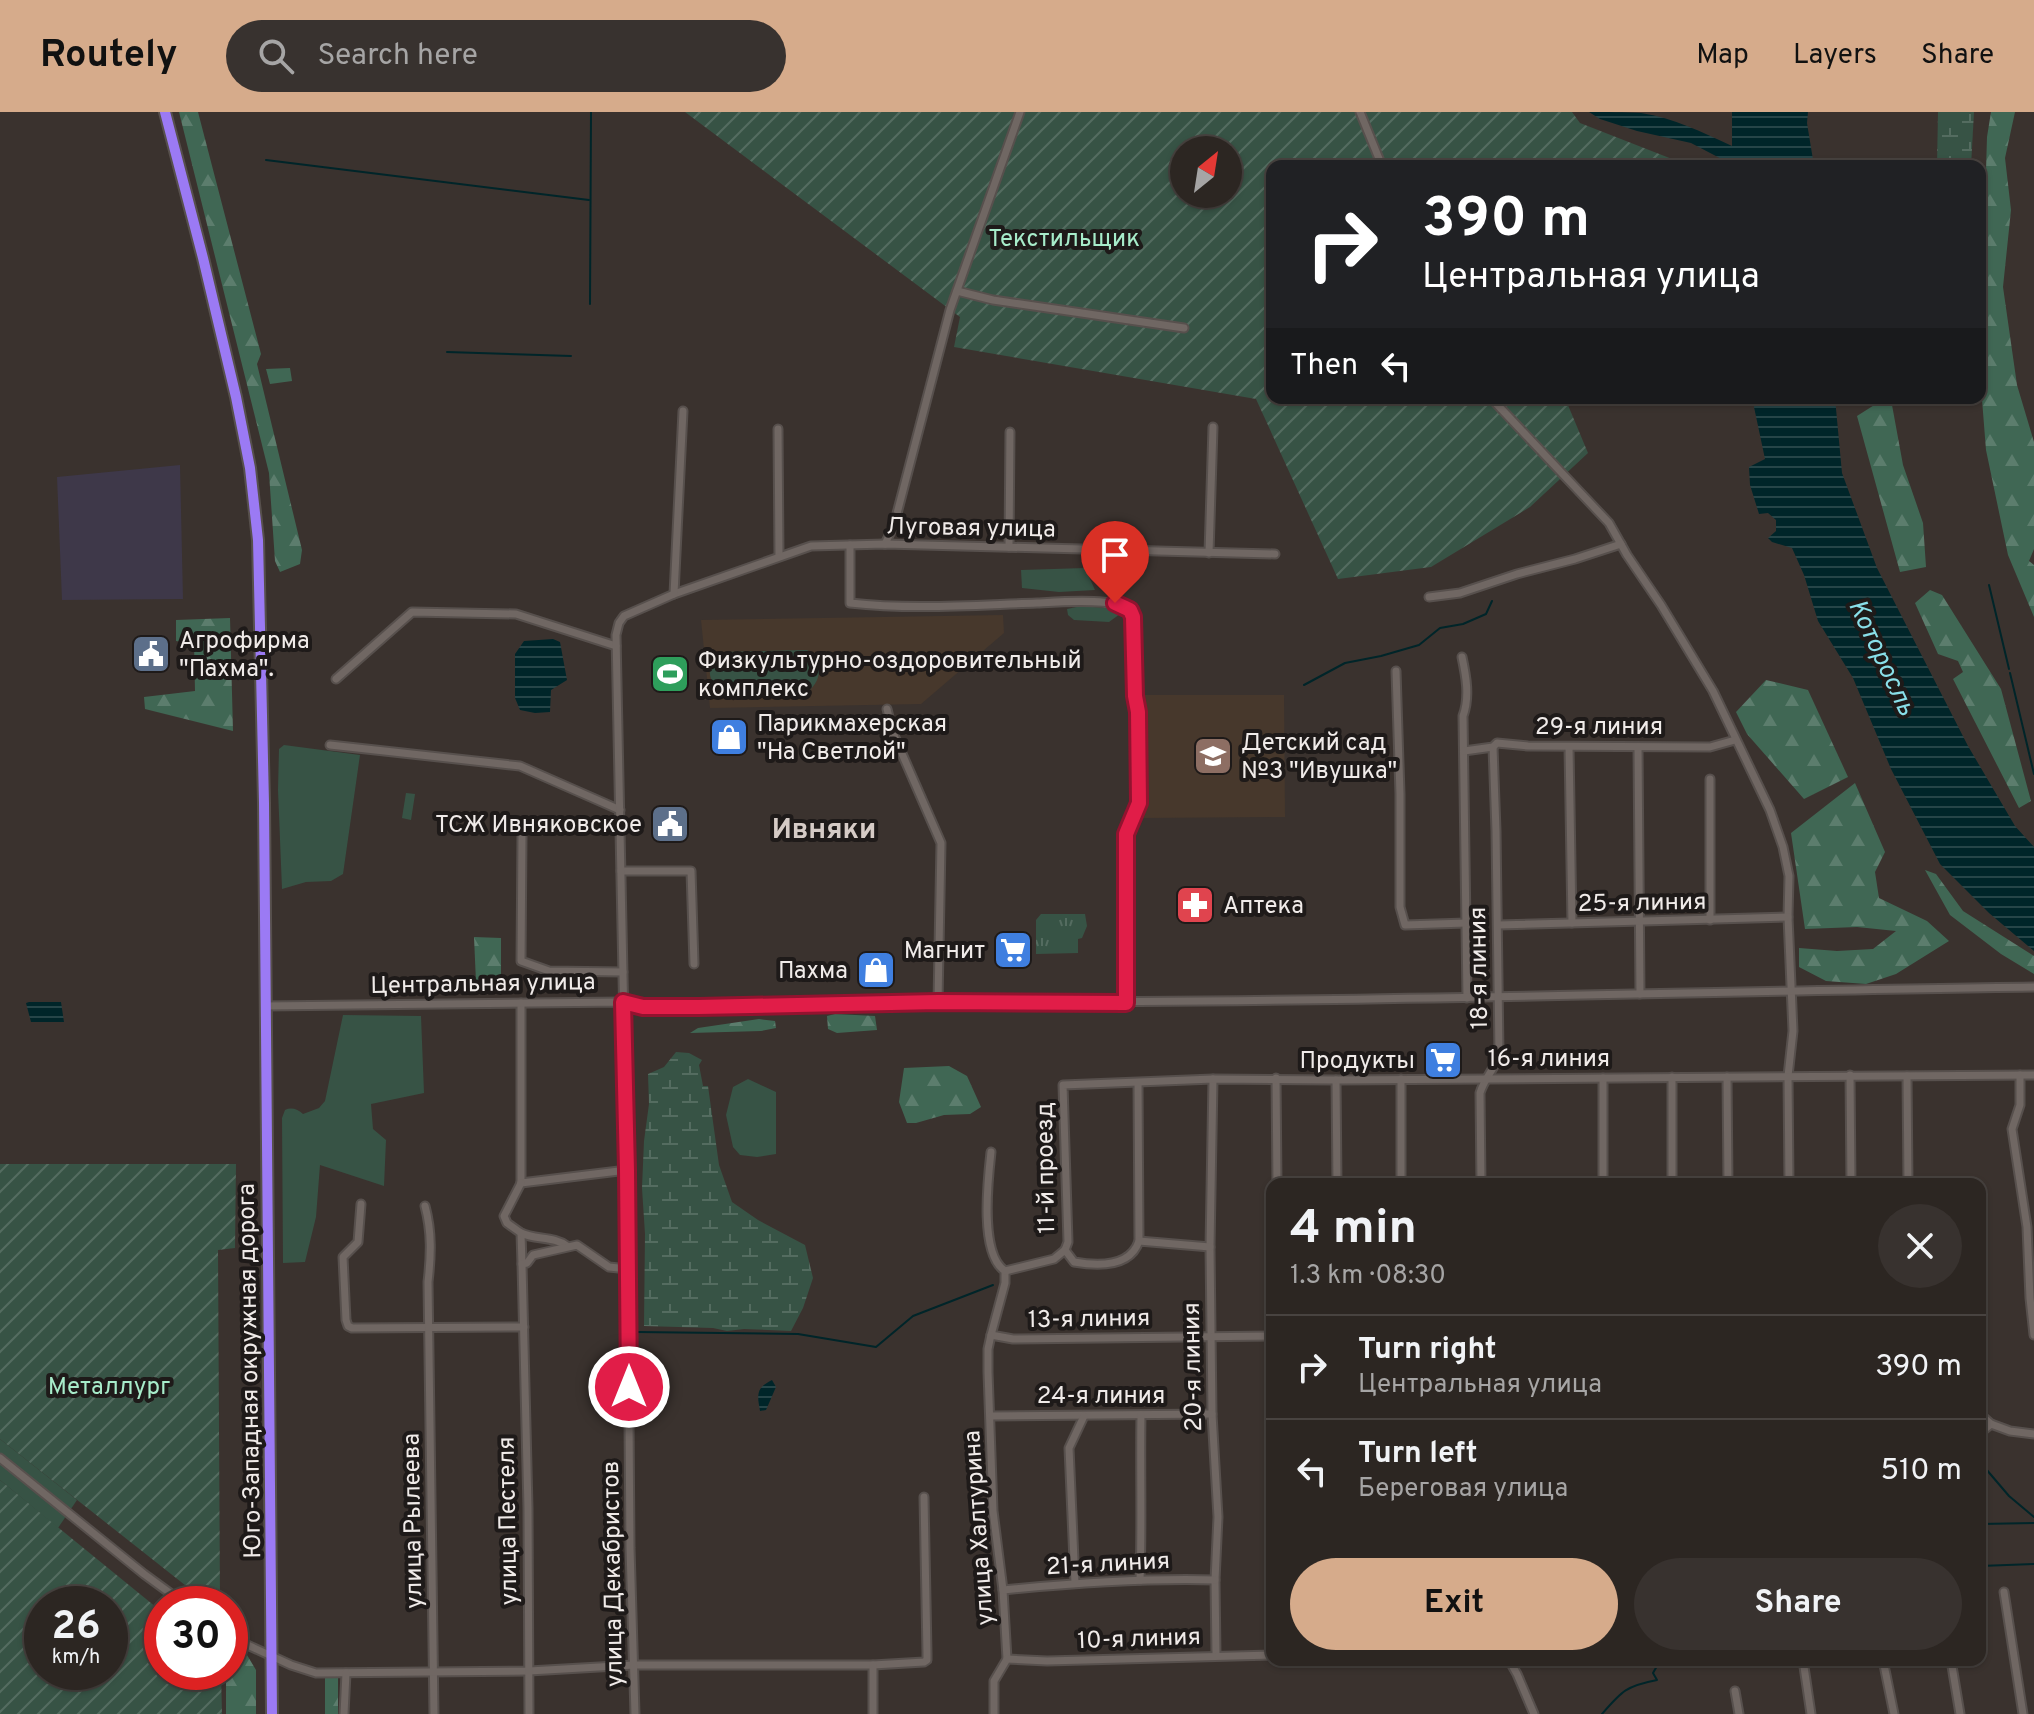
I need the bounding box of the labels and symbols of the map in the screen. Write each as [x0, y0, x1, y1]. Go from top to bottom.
north arrow [1170, 136, 1242, 208]
park label: Текстильщик [988, 225, 1140, 255]
street label: Луговая улица [886, 513, 1056, 545]
pin [1081, 521, 1149, 603]
water label: Которосль [1839, 595, 1922, 722]
place label: Агрофирма "Пахма". [179, 627, 310, 685]
public building icon: Агрофирма "Пахма". [130, 633, 172, 675]
place label: Физкультурно-оздоровительный комплекс [698, 647, 1082, 705]
sports icon: Физкультурно-оздоровительный комплекс [649, 653, 691, 695]
place label: Парикмахерская "На Светлой" [757, 710, 947, 768]
street label: 29-я линия [1535, 713, 1663, 743]
shop icon: Парикмахерская "На Светлой" [708, 716, 750, 758]
place label: Детский сад №3 "Ивушка" [1241, 729, 1397, 787]
school or university icon: Детский сад №3 "Ивушка" [1192, 735, 1234, 777]
public building icon: ТСЖ Ивняковское [649, 803, 691, 845]
place label: ТСЖ Ивняковское [435, 811, 642, 841]
district label: Ивняки [772, 813, 876, 849]
pharmacy icon: Аптека [1174, 884, 1216, 926]
street label: 25-я линия [1577, 888, 1707, 920]
place label: Аптека [1223, 892, 1304, 922]
street label: 18-я линия [1464, 906, 1496, 1030]
supermarket icon: Магнит [992, 929, 1034, 971]
place label: Магнит [904, 937, 985, 967]
shop icon: Пахма [855, 949, 897, 991]
place label: Пахма [778, 957, 848, 987]
street label: Центральная улица [370, 968, 596, 1002]
supermarket icon: Продукты [1422, 1039, 1464, 1081]
street label: 16-я линия [1488, 1045, 1610, 1075]
place label: Продукты [1299, 1047, 1415, 1077]
street label: 11-й проезд [1031, 1102, 1063, 1234]
street label: Юго-Западная окружная дорога [233, 1183, 269, 1559]
street label: 20-я линия [1178, 1302, 1210, 1432]
street label: 13-я линия [1028, 1304, 1150, 1336]
position arrow [587, 1345, 671, 1429]
park label: Металлург [48, 1373, 170, 1403]
street label: 24-я линия [1037, 1382, 1165, 1412]
street label: улица Халтурина [958, 1429, 1002, 1627]
street label: улица Рылеева [397, 1433, 431, 1609]
street label: улица Пестеля [493, 1436, 525, 1606]
street label: улица Декабристов [597, 1460, 631, 1687]
street label: 21-я линия [1045, 1547, 1171, 1583]
speed limit sign: 30 [144, 1586, 248, 1690]
street label: 10-я линия [1077, 1623, 1201, 1657]

